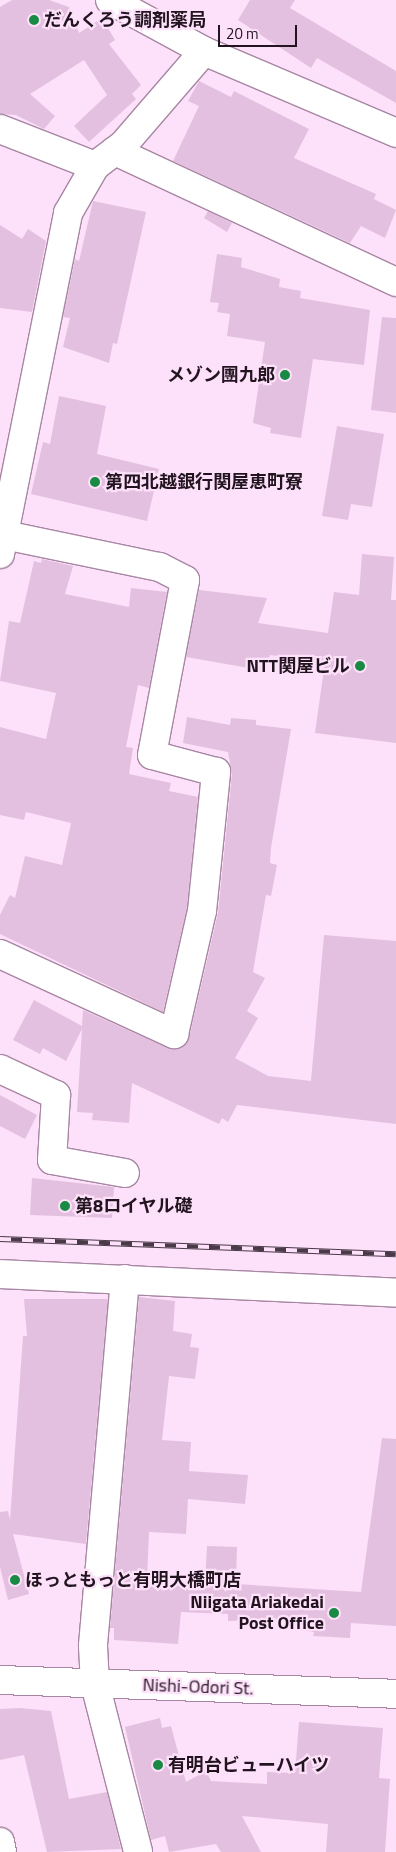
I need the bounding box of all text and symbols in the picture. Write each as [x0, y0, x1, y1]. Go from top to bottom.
place label: だんくろう調剤薬局 [44, 9, 206, 31]
marker: だんくろう調剤薬局 [28, 14, 40, 26]
scale bar [221, 15, 300, 47]
text: 20 m [226, 22, 259, 45]
place label: メゾン團九郎 [167, 364, 275, 386]
marker: メゾン團九郎 [279, 369, 291, 381]
place label: 第四北越銀行関屋恵町寮 [105, 471, 303, 493]
marker: 第四北越銀行関屋恵町寮 [89, 476, 101, 488]
place label: NTT関屋ビル [247, 655, 350, 677]
marker: NTT関屋ビル [354, 660, 366, 672]
place label: 第8ロイヤル礎 [75, 1195, 193, 1217]
marker: 第8ロイヤル礎 [59, 1200, 71, 1212]
place label: ほっともっと有明大橋町店 [25, 1569, 241, 1591]
marker: ほっともっと有明大橋町店 [9, 1574, 21, 1586]
place label: Niigata Ariakedai Post Office [190, 1592, 324, 1635]
marker: Niigata Ariakedai Post Office [328, 1607, 340, 1619]
street label: Nishi-Odori St. [142, 1674, 254, 1700]
place label: 有明台ビューハイツ [168, 1754, 330, 1776]
marker: 有明台ビューハイツ [152, 1759, 164, 1771]

